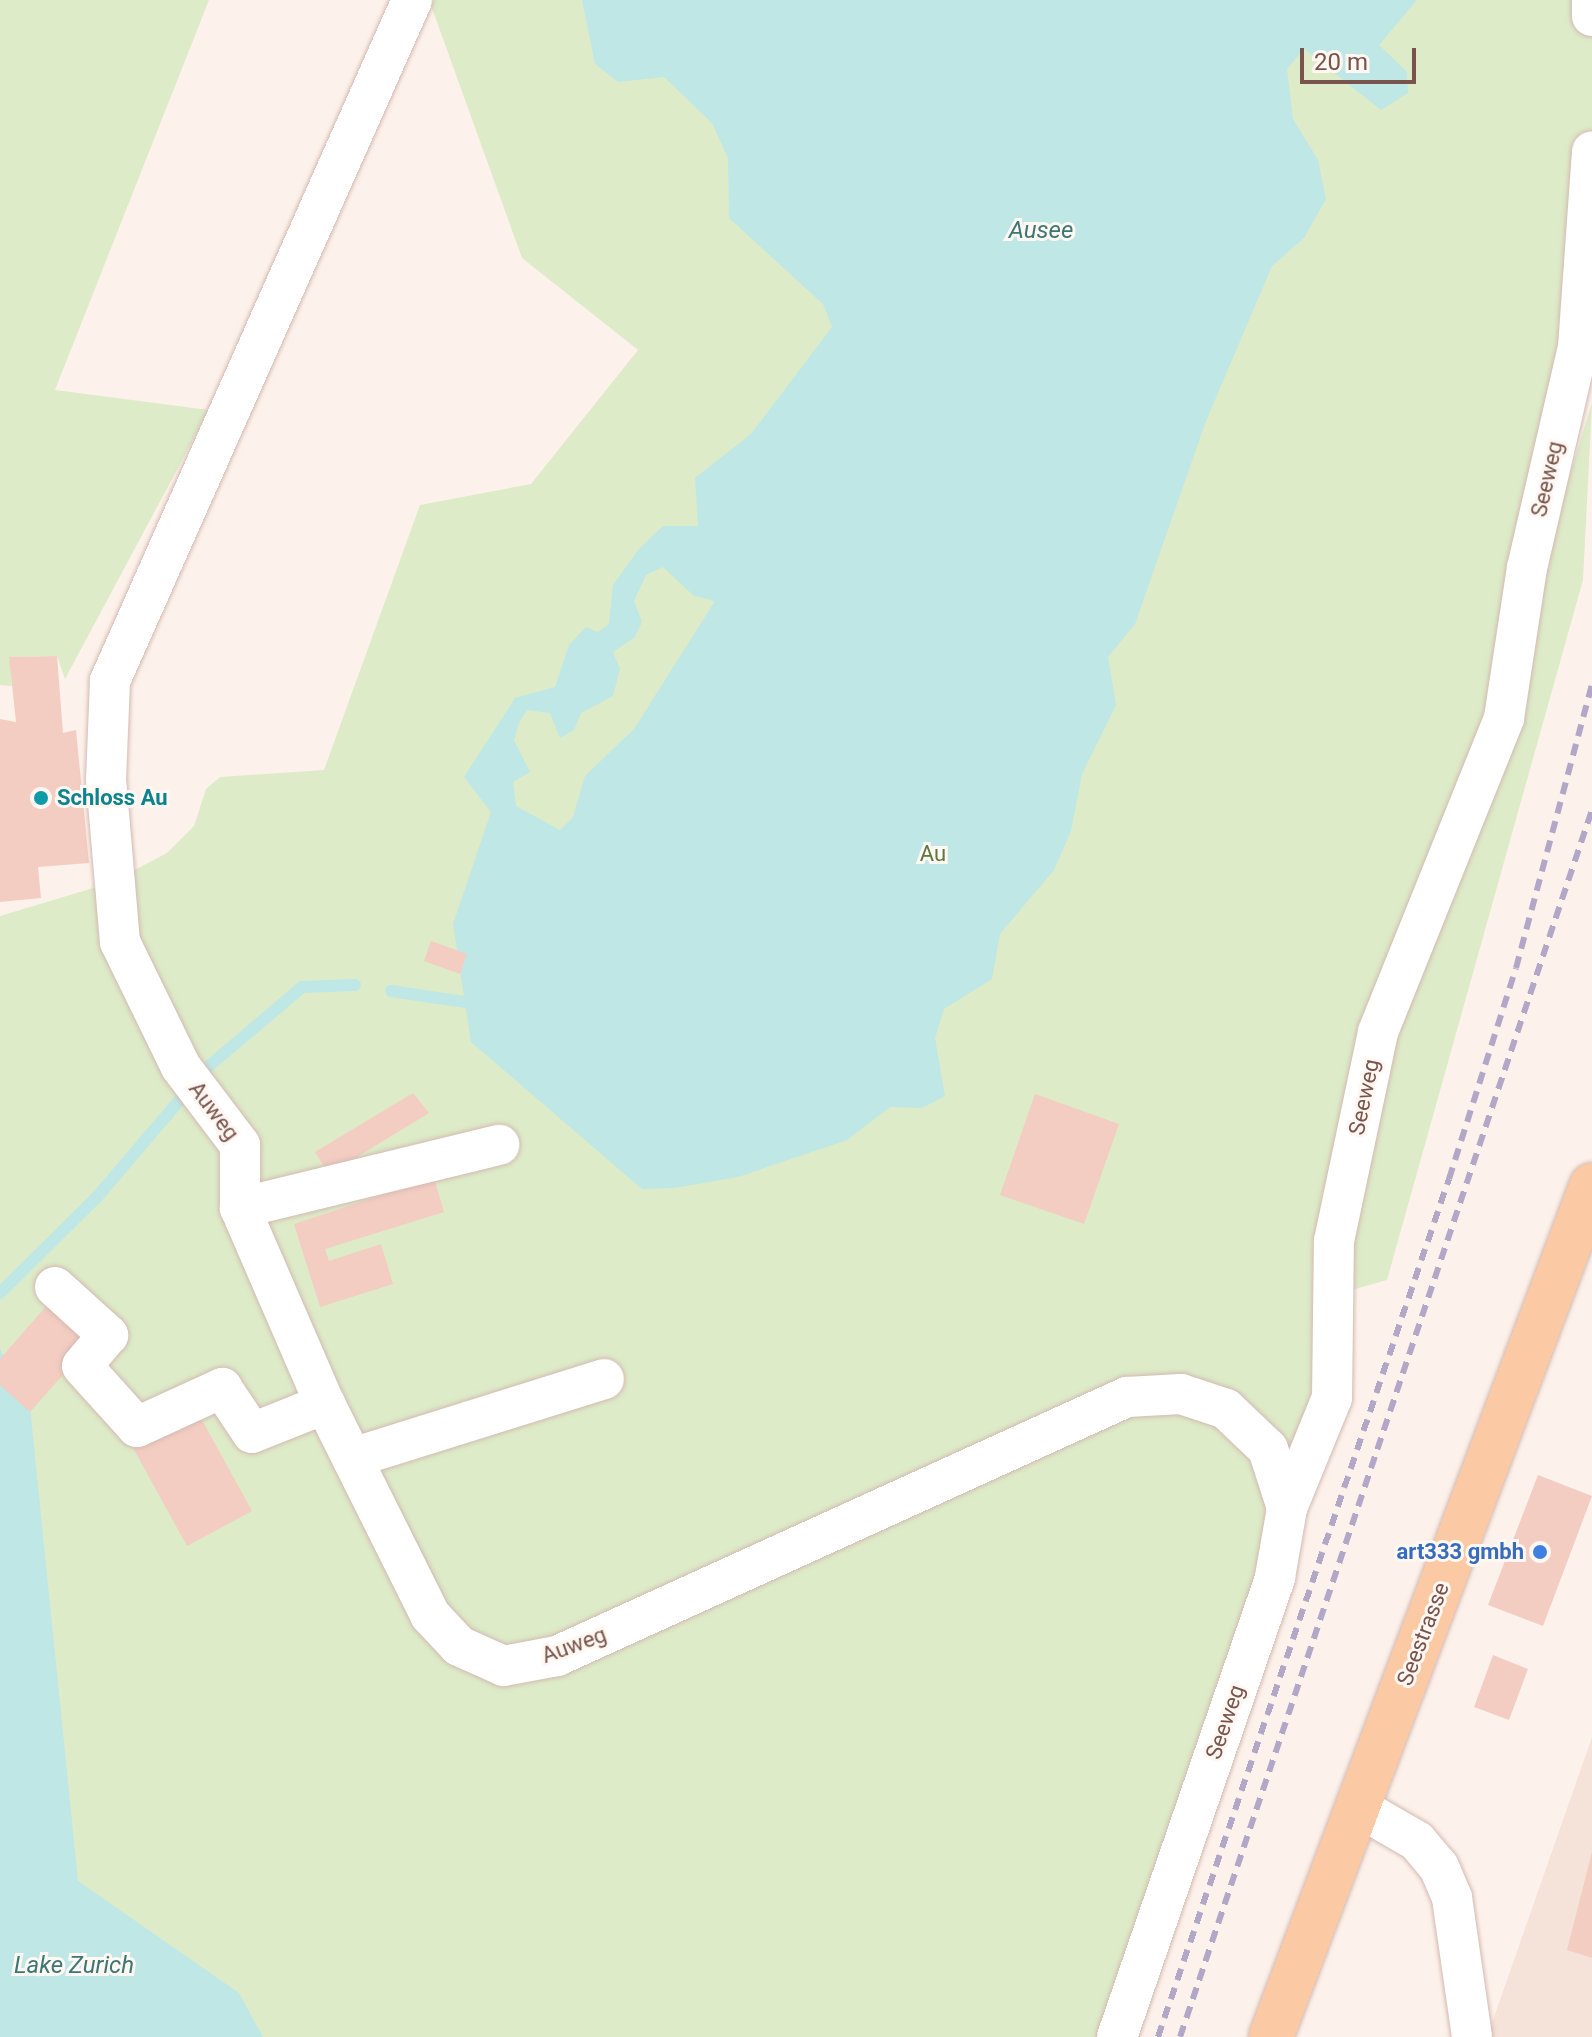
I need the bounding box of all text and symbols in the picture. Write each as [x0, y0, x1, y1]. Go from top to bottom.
scale bar [1304, 32, 1420, 82]
text: 20 m [1314, 48, 1368, 76]
water label: Ausee [1009, 217, 1073, 245]
street label: Seeweg [1525, 439, 1569, 519]
place label: Schloss Au [57, 785, 168, 811]
marker: Schloss Au [32, 789, 50, 807]
park label: Au [920, 841, 946, 867]
street label: Seeweg [1343, 1057, 1385, 1137]
street label: Auweg [183, 1076, 245, 1146]
place label: art333 gmbh [1397, 1539, 1524, 1565]
marker: art333 gmbh [1531, 1543, 1549, 1561]
street label: Seestrasse [1391, 1579, 1455, 1689]
street label: Auweg [538, 1621, 610, 1669]
street label: Seeweg [1200, 1681, 1250, 1763]
water label: Lake Zurich [14, 1952, 134, 1980]

